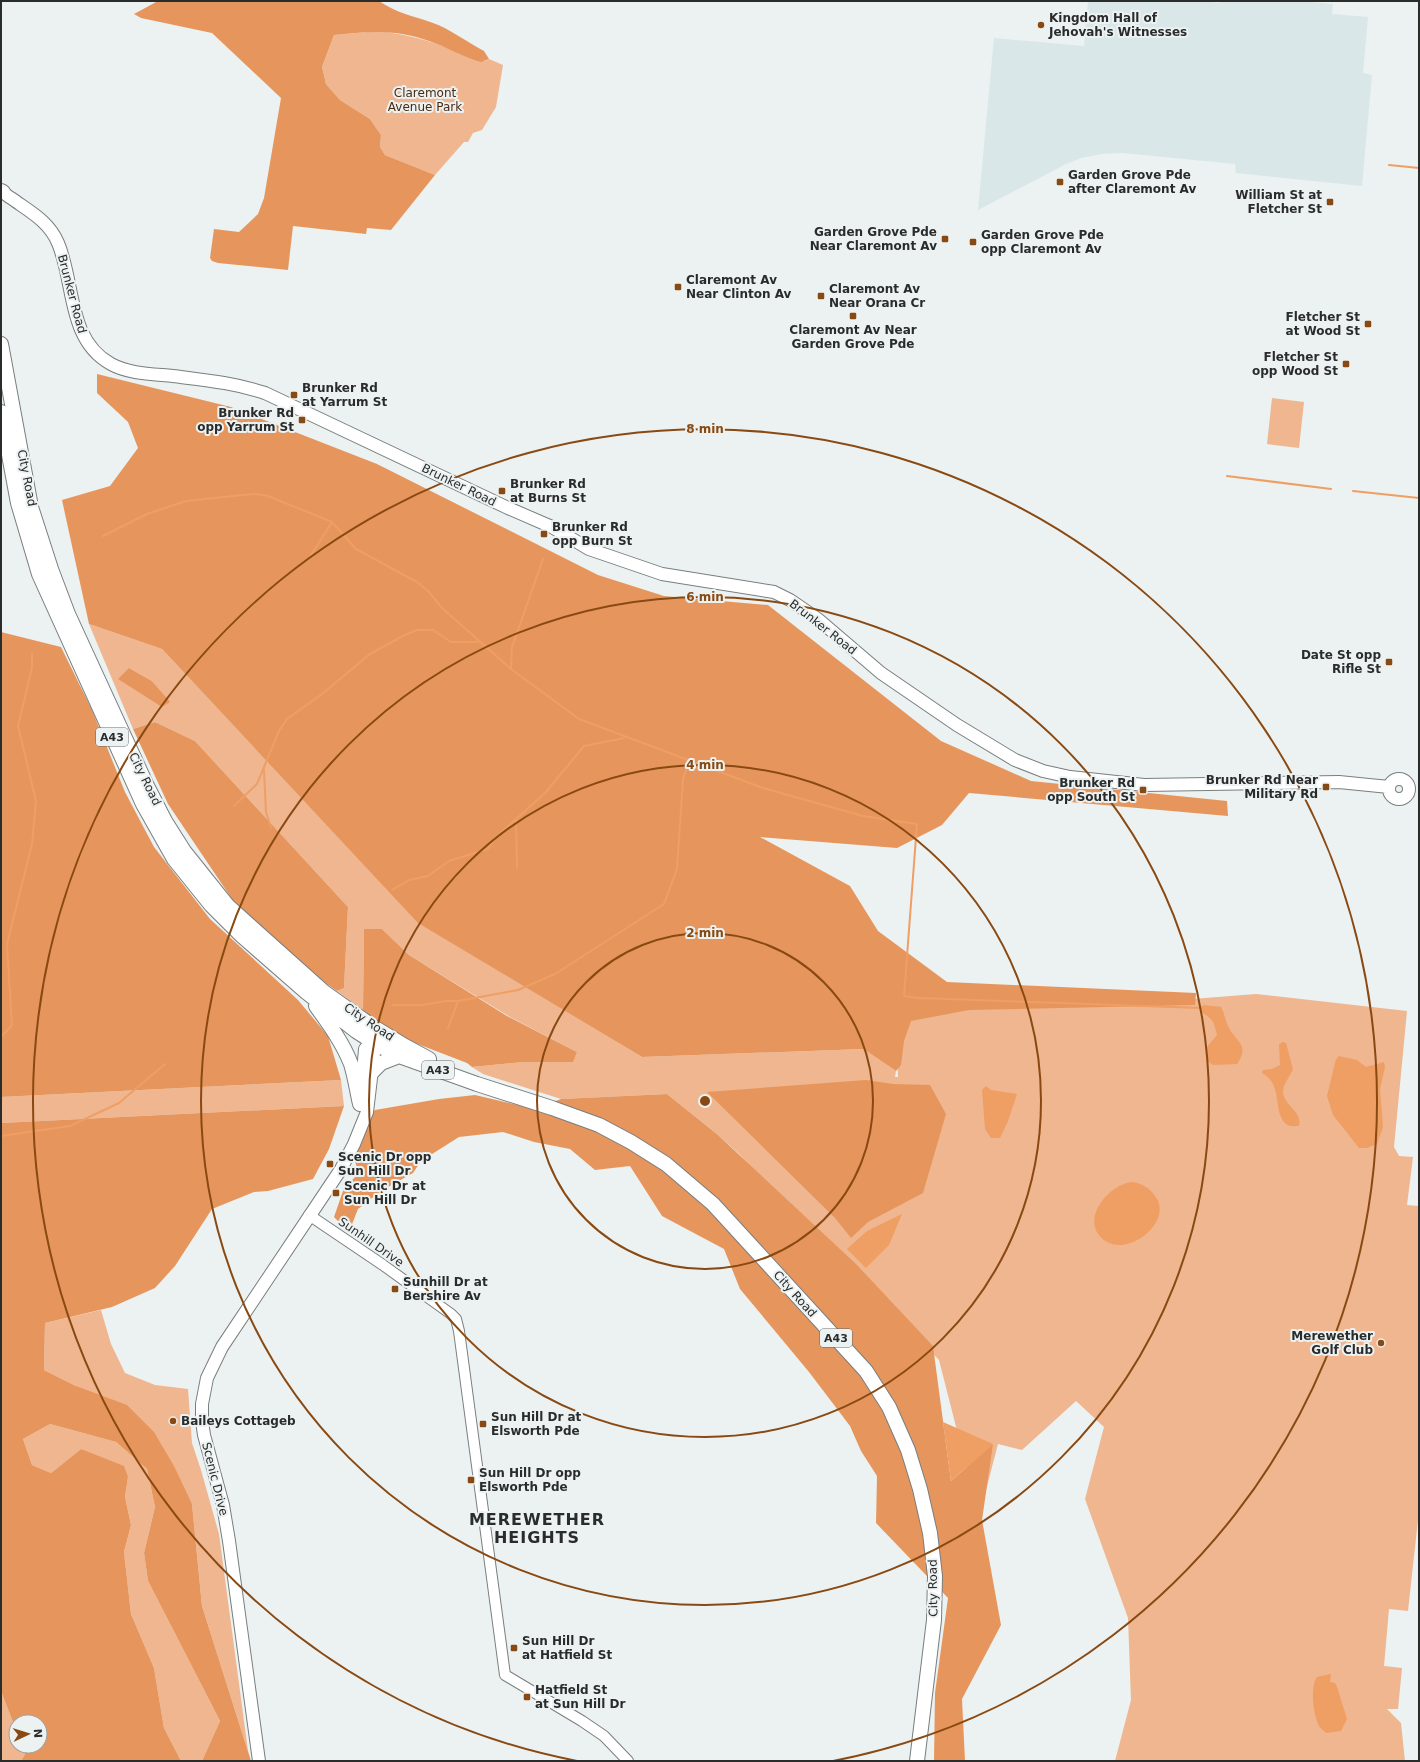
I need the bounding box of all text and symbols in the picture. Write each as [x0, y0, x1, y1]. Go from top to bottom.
place label: Kingdom Hall of Jehovah's Witnesses [1048, 11, 1187, 39]
marker: Kingdom Hall of Jehovah's Witnesses [1036, 20, 1046, 30]
park label: Claremont Avenue Park [388, 86, 462, 114]
place label: Garden Grove Pde after Claremont Av [1068, 168, 1196, 196]
marker: Garden Grove Pde after Claremont Av [1055, 177, 1065, 187]
place label: William St at Fletcher St [1235, 188, 1322, 216]
marker: William St at Fletcher St [1325, 197, 1335, 207]
place label: Garden Grove Pde Near Claremont Av [810, 225, 937, 253]
place label: Garden Grove Pde opp Claremont Av [981, 228, 1104, 256]
marker: Garden Grove Pde Near Claremont Av [940, 234, 950, 244]
marker: Garden Grove Pde opp Claremont Av [968, 237, 978, 247]
street label: Brunker Road [55, 253, 89, 335]
place label: Claremont Av Near Clinton Av [686, 273, 792, 301]
marker: Claremont Av Near Clinton Av [673, 282, 683, 292]
place label: Claremont Av Near Orana Cr [829, 282, 925, 310]
marker: Claremont Av Near Orana Cr [816, 291, 826, 301]
place label: Fletcher St at Wood St [1286, 310, 1360, 338]
marker: Claremont Av Near Garden Grove Pde [848, 311, 858, 321]
marker: Fletcher St at Wood St [1363, 319, 1373, 329]
place label: Claremont Av Near Garden Grove Pde [789, 323, 917, 351]
place label: Fletcher St opp Wood St [1252, 350, 1338, 378]
marker: Fletcher St opp Wood St [1341, 359, 1351, 369]
place label: Brunker Rd at Yarrum St [302, 381, 387, 409]
marker: Brunker Rd at Yarrum St [289, 390, 299, 400]
place label: Brunker Rd opp Yarrum St [197, 406, 294, 434]
marker: Brunker Rd opp Yarrum St [297, 415, 307, 425]
text: 8 min [686, 422, 724, 436]
street label: City Road [15, 448, 39, 508]
street label: Brunker Road [419, 461, 499, 509]
place label: Brunker Rd at Burns St [510, 477, 586, 505]
marker: Brunker Rd at Burns St [497, 486, 507, 496]
place label: Brunker Rd opp Burn St [552, 520, 633, 548]
marker: Brunker Rd opp Burn St [539, 529, 549, 539]
text: 6 min [686, 590, 724, 604]
street label: Brunker Road [787, 597, 859, 657]
place label: Date St opp Rifle St [1301, 648, 1381, 676]
marker: Date St opp Rifle St [1384, 657, 1394, 667]
road number: A43 [96, 728, 128, 746]
street label: City Road [126, 750, 164, 808]
text: 4 min [686, 758, 724, 772]
place label: Brunker Rd Near Military Rd [1206, 773, 1318, 801]
place label: Brunker Rd opp South St [1047, 776, 1135, 804]
marker: Brunker Rd Near Military Rd [1321, 782, 1331, 792]
marker: Brunker Rd opp South St [1138, 785, 1148, 795]
text: 2 min [686, 926, 724, 940]
street label: City Road [341, 1000, 397, 1044]
road number: A43 [422, 1061, 454, 1079]
centre of rings [698, 1094, 712, 1108]
place label: Scenic Dr opp Sun Hill Dr [338, 1150, 432, 1178]
marker: Scenic Dr opp Sun Hill Dr [325, 1159, 335, 1169]
place label: Scenic Dr at Sun Hill Dr [344, 1179, 426, 1207]
marker: Scenic Dr at Sun Hill Dr [331, 1188, 341, 1198]
street label: Sunhill Drive [336, 1214, 406, 1270]
street label: City Road [771, 1268, 819, 1320]
place label: Sunhill Dr at Bershire Av [403, 1275, 488, 1303]
marker: Sunhill Dr at Bershire Av [390, 1284, 400, 1294]
road number: A43 [820, 1329, 852, 1347]
place label: Merewether Golf Club [1291, 1329, 1373, 1357]
marker: Merewether Golf Club [1376, 1338, 1386, 1348]
place label: Sun Hill Dr at Elsworth Pde [491, 1410, 582, 1438]
place label: Baileys Cottageb [181, 1414, 296, 1428]
marker: Baileys Cottageb [168, 1416, 178, 1426]
marker: Sun Hill Dr at Elsworth Pde [478, 1419, 488, 1429]
street label: Scenic Drive [199, 1441, 231, 1517]
place label: Sun Hill Dr opp Elsworth Pde [479, 1466, 581, 1494]
marker: Sun Hill Dr opp Elsworth Pde [466, 1475, 476, 1485]
district label: MEREWETHER HEIGHTS [469, 1510, 605, 1547]
street label: City Road [925, 1559, 941, 1617]
place label: Sun Hill Dr at Hatfield St [522, 1634, 612, 1662]
marker: Sun Hill Dr at Hatfield St [509, 1643, 519, 1653]
place label: Hatfield St at Sun Hill Dr [535, 1683, 625, 1711]
marker: Hatfield St at Sun Hill Dr [522, 1692, 532, 1702]
north arrow [8, 1714, 48, 1754]
text: N [31, 1728, 44, 1738]

